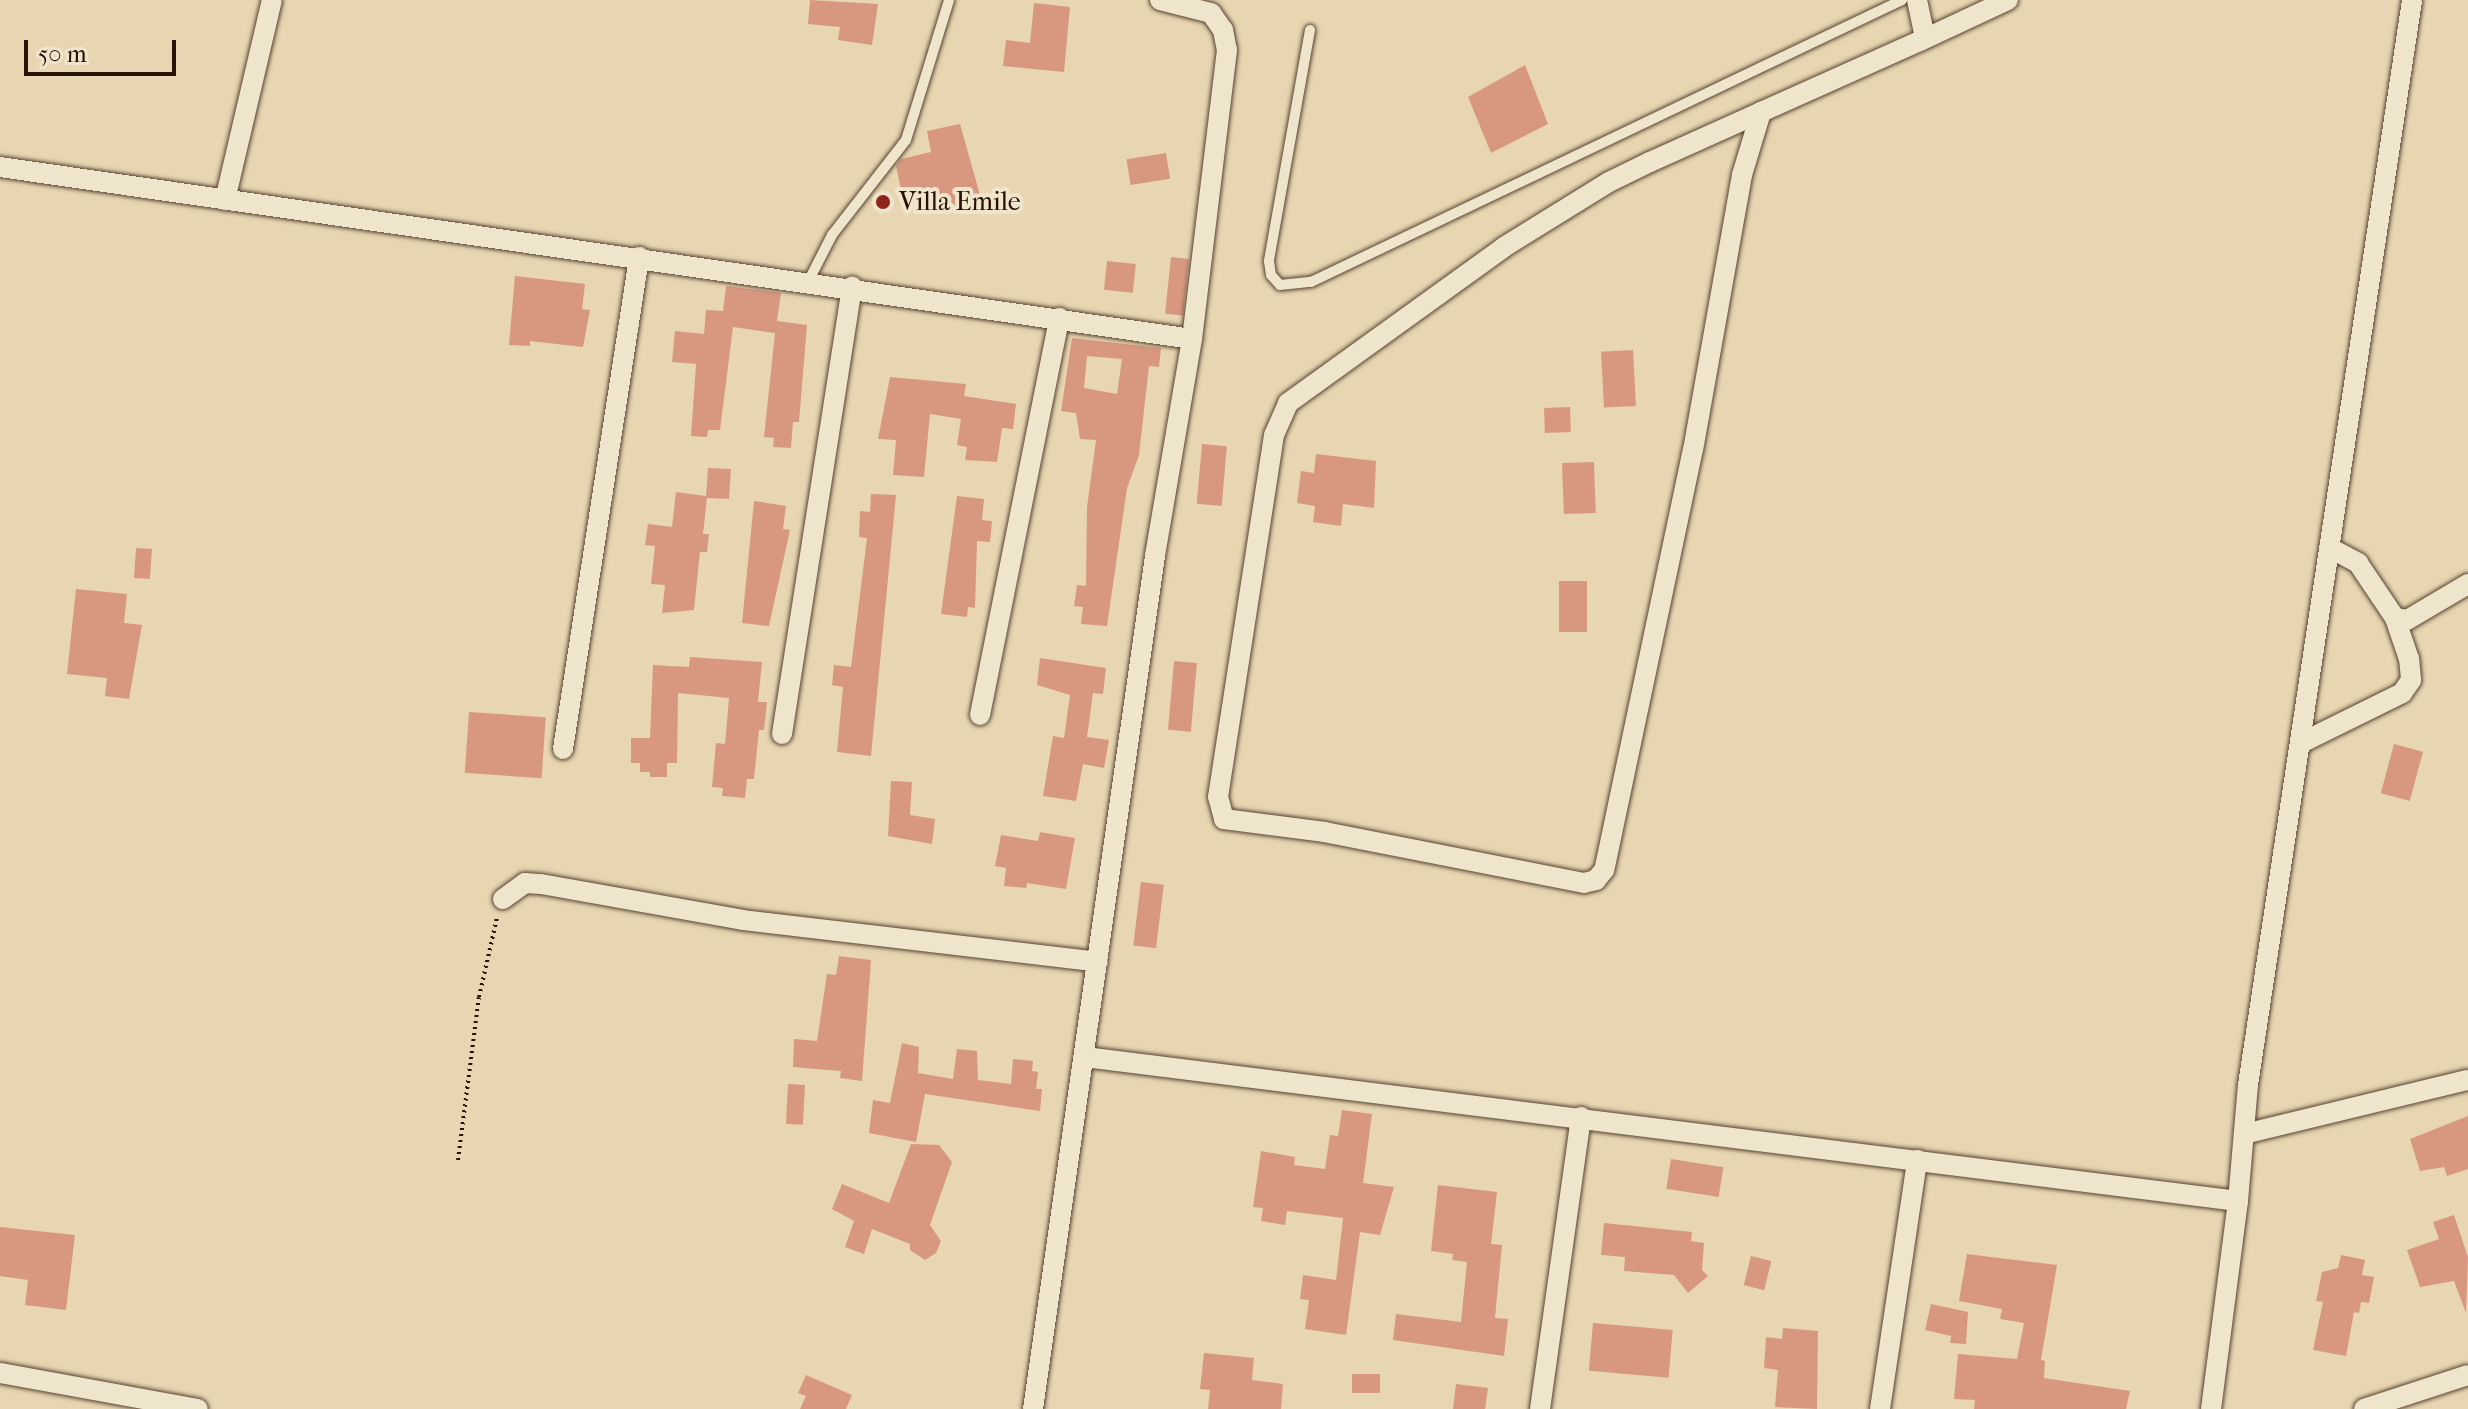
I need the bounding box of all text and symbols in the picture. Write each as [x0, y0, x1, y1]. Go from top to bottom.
scale bar [28, 24, 180, 74]
text: 50 m [38, 40, 87, 68]
place label: Villa Emile [899, 186, 1021, 218]
marker: Villa Emile [874, 193, 892, 211]

